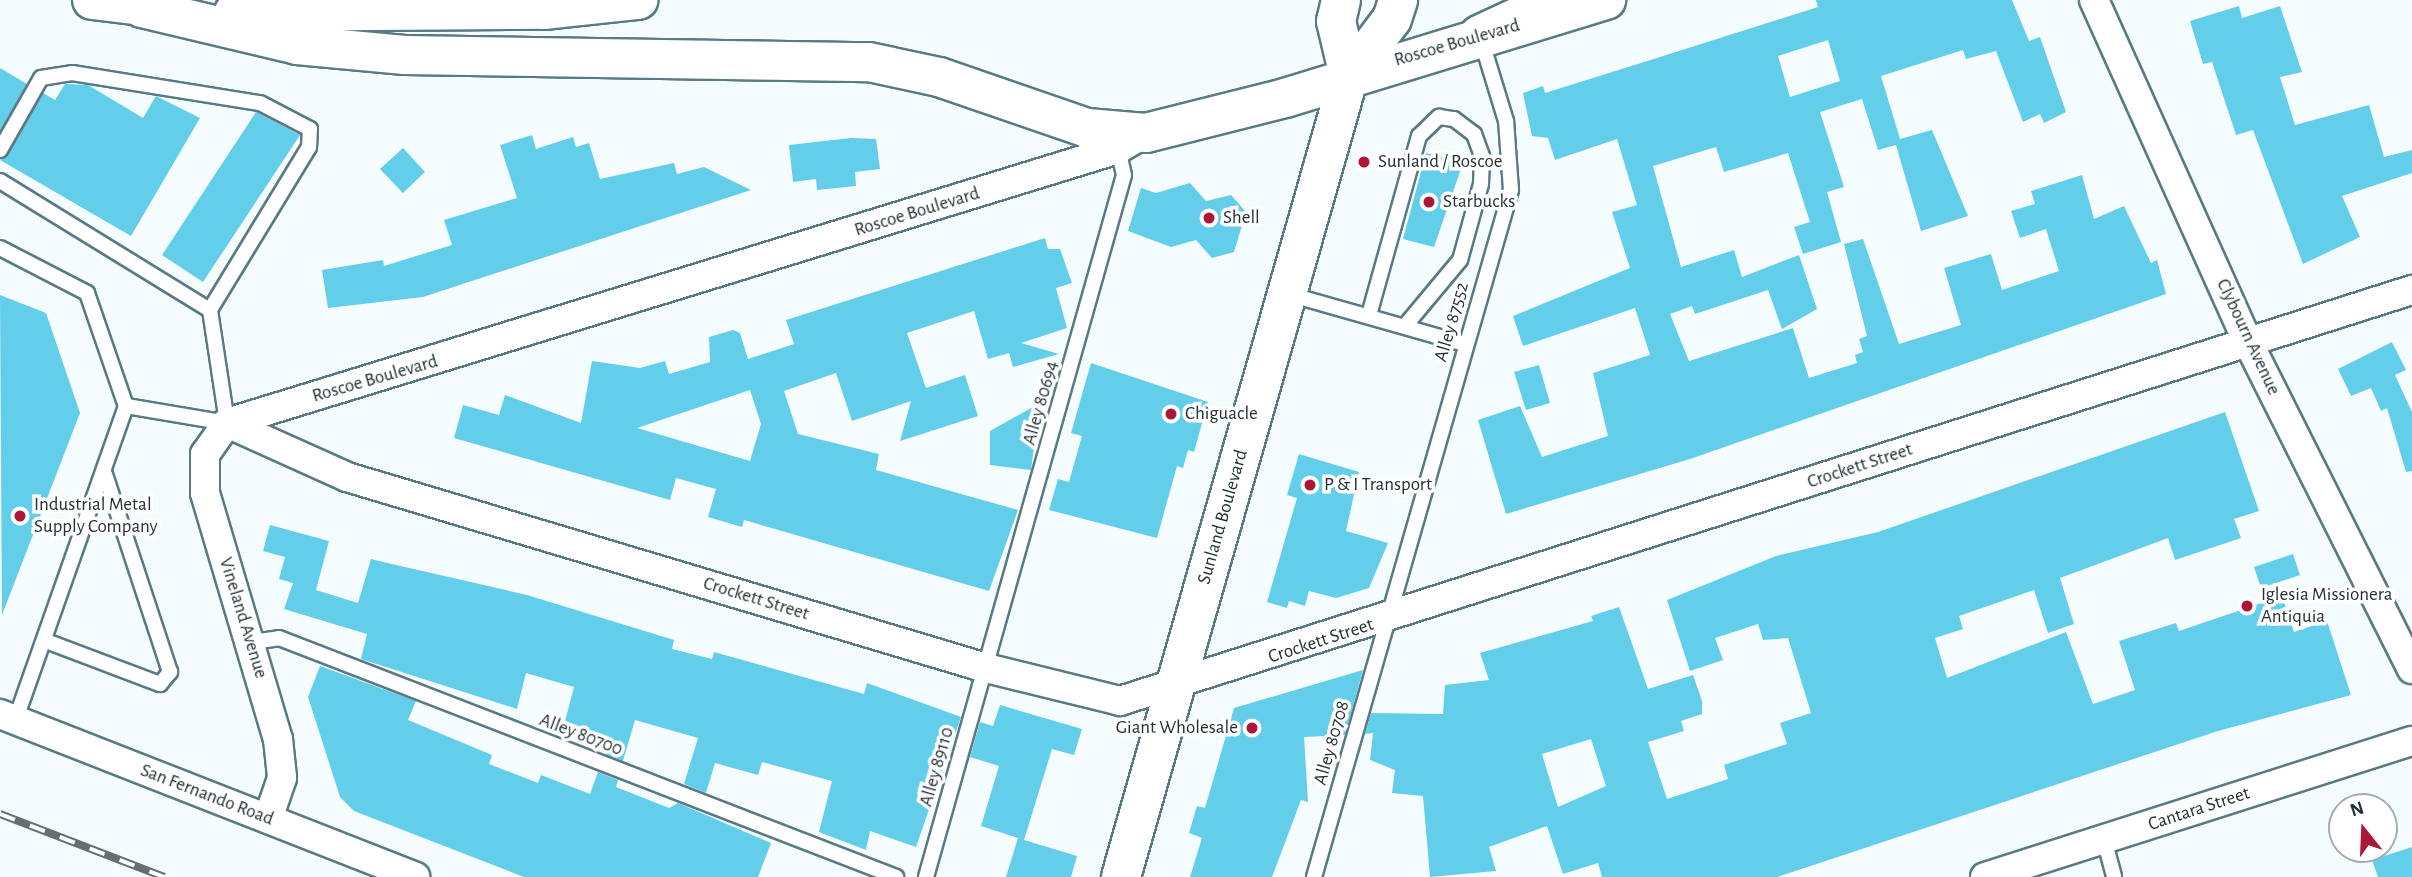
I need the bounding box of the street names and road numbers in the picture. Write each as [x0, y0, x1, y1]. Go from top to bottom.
street label: Roscoe Boulevard [1392, 14, 1522, 72]
street label: Roscoe Boulevard [852, 182, 982, 242]
street label: Clybourn Avenue [2211, 275, 2285, 399]
street label: Alley 87552 [1430, 280, 1474, 364]
street label: Roscoe Boulevard [310, 350, 440, 408]
street label: Alley 80694 [1018, 358, 1064, 448]
street label: Crockett Street [1804, 438, 1916, 494]
street label: Sunland Boulevard [1193, 447, 1253, 587]
street label: Vineland Avenue [214, 555, 272, 681]
street label: Crockett Street [700, 572, 812, 626]
street label: Crockett Street [1265, 613, 1377, 669]
street label: Alley 80708 [1309, 698, 1355, 788]
street label: Alley 80700 [536, 709, 626, 761]
street label: Alley 89110 [915, 725, 959, 809]
street label: San Fernando Road [137, 759, 277, 831]
street label: Cantara Street [2145, 782, 2253, 836]

